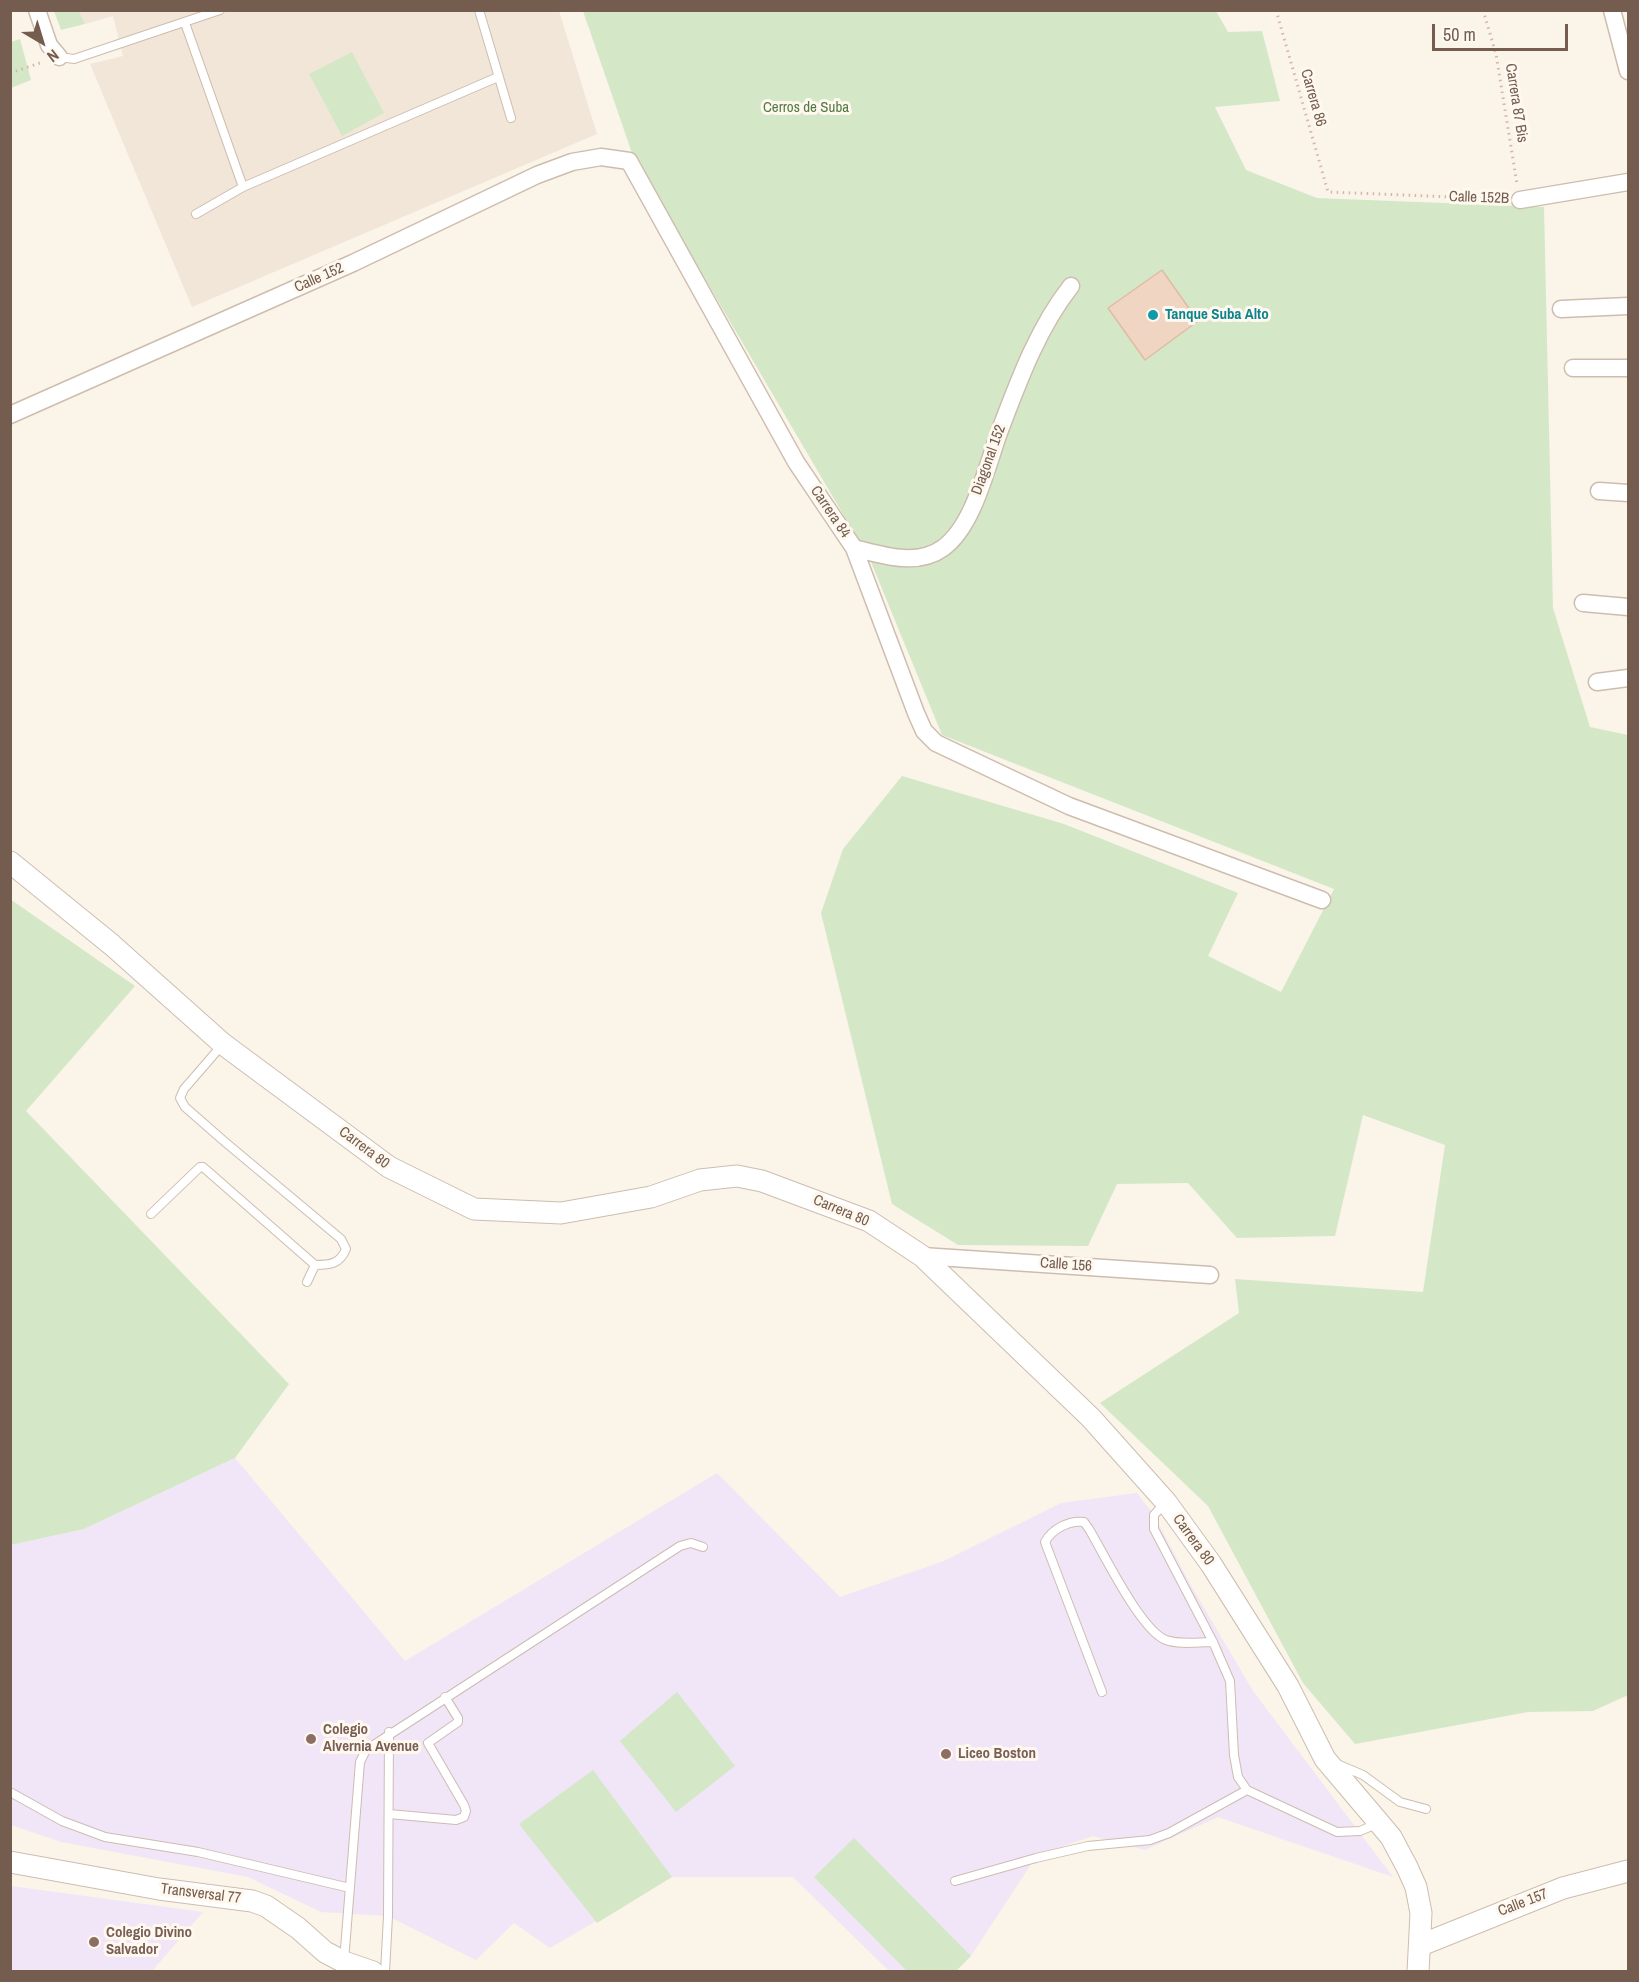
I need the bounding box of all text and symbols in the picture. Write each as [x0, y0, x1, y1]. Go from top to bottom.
north arrow [12, 12, 72, 72]
scale bar [1435, 12, 1572, 50]
text: 50 m [1443, 22, 1476, 47]
text: N [43, 45, 64, 68]
street label: Carrera 87 Bis [1501, 62, 1531, 144]
street label: Carrera 86 [1296, 67, 1330, 129]
park label: Cerros de Suba [763, 99, 849, 117]
street label: Calle 152B [1449, 188, 1509, 208]
street label: Calle 152 [292, 259, 346, 297]
place label: Tanque Suba Alto [1165, 306, 1269, 324]
marker: Tanque Suba Alto [1146, 308, 1160, 322]
street label: Diagonal 152 [968, 423, 1010, 497]
street label: Carrera 84 [806, 483, 854, 541]
street label: Carrera 80 [335, 1123, 393, 1173]
street label: Carrera 80 [810, 1191, 872, 1231]
street label: Calle 156 [1039, 1254, 1093, 1276]
street label: Carrera 80 [1168, 1511, 1218, 1569]
place label: Colegio Alvernia Avenue [323, 1721, 419, 1756]
marker: Colegio Alvernia Avenue [304, 1732, 318, 1746]
place label: Liceo Boston [958, 1745, 1036, 1763]
marker: Liceo Boston [939, 1747, 953, 1761]
street label: Transversal 77 [160, 1880, 242, 1908]
street label: Calle 157 [1496, 1885, 1550, 1921]
place label: Colegio Divino Salvador [106, 1924, 192, 1959]
marker: Colegio Divino Salvador [87, 1935, 101, 1949]

